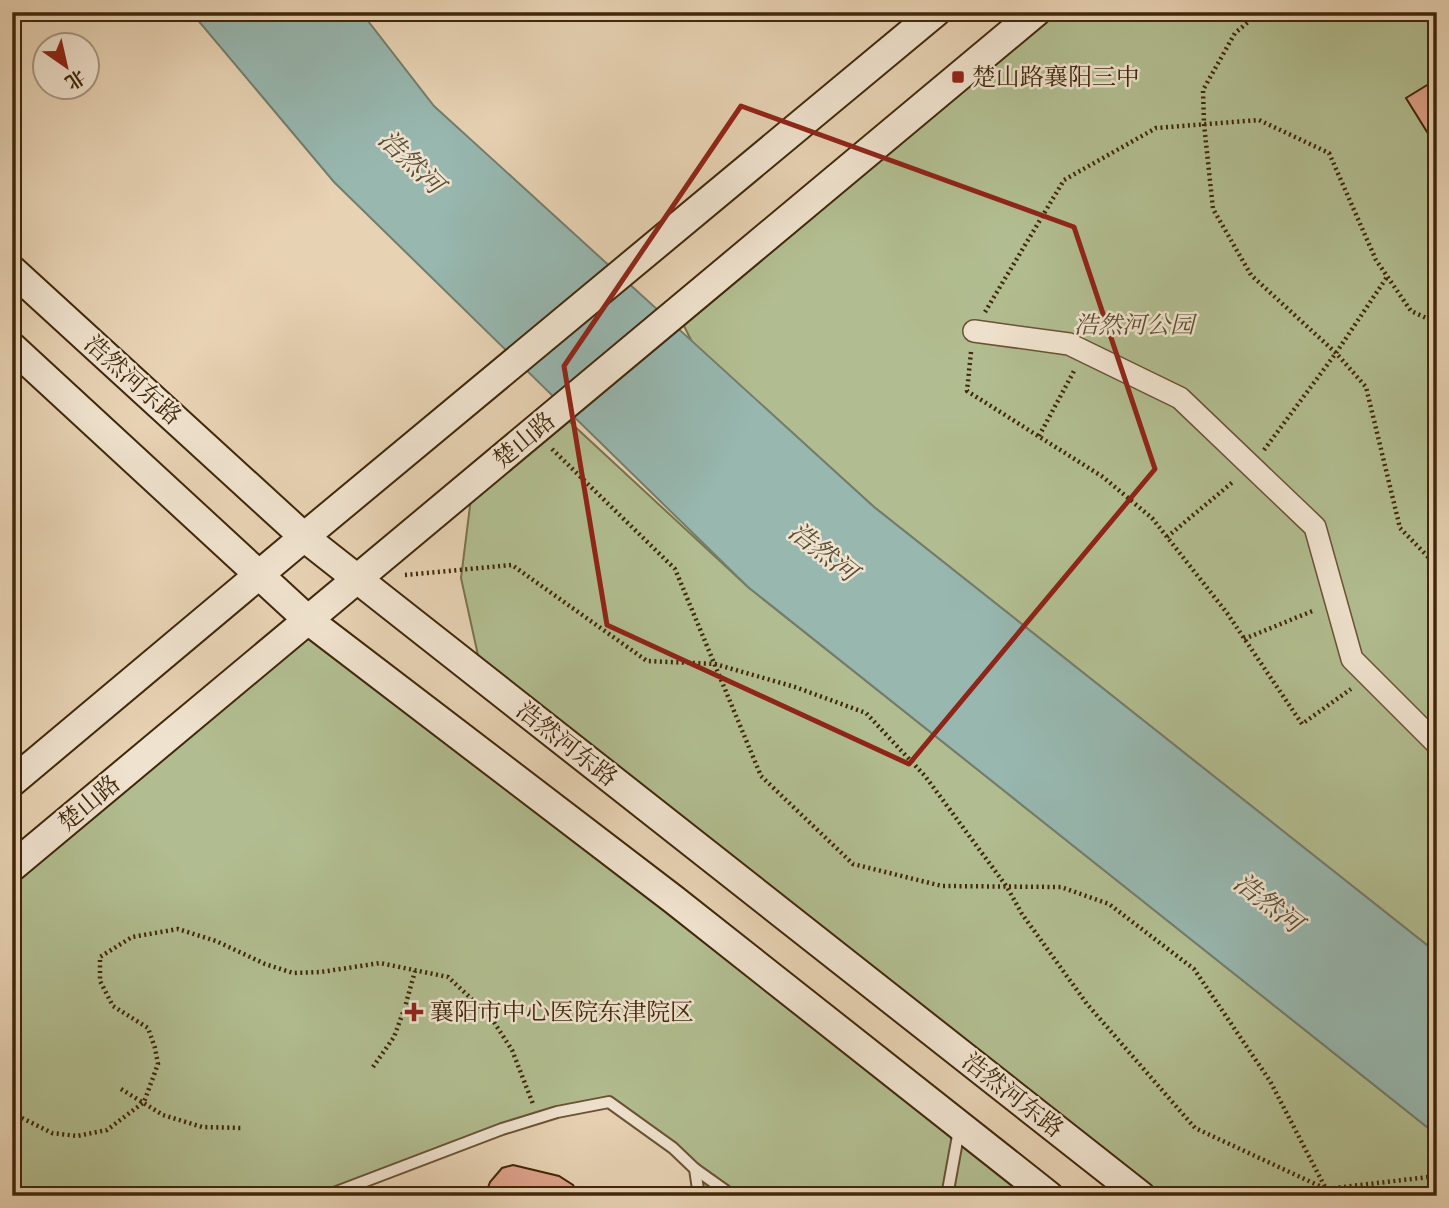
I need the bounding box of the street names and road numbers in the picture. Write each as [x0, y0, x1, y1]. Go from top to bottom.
street label: 浩然河东路 [78, 328, 188, 432]
street label: 楚山路 [486, 405, 562, 475]
street label: 浩然河东路 [510, 694, 624, 794]
street label: 楚山路 [51, 768, 127, 838]
street label: 浩然河东路 [956, 1045, 1070, 1145]

